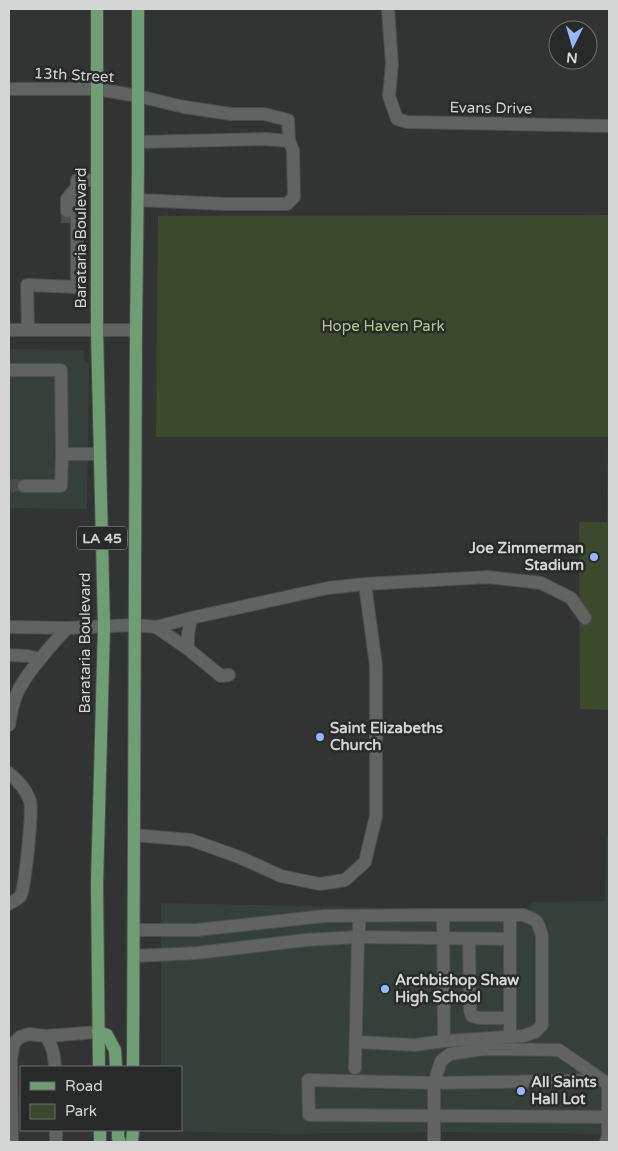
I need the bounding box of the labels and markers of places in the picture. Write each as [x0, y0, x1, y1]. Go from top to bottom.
place label: Joe Zimmerman Stadium [468, 539, 584, 574]
marker: Joe Zimmerman Stadium [588, 551, 600, 563]
place label: Saint Elizabeths Church [330, 719, 443, 754]
marker: Saint Elizabeths Church [314, 731, 326, 743]
place label: Archbishop Shaw High School [395, 971, 519, 1007]
marker: Archbishop Shaw High School [379, 983, 391, 995]
place label: All Saints Hall Lot [531, 1073, 597, 1108]
marker: All Saints Hall Lot [515, 1085, 527, 1097]

